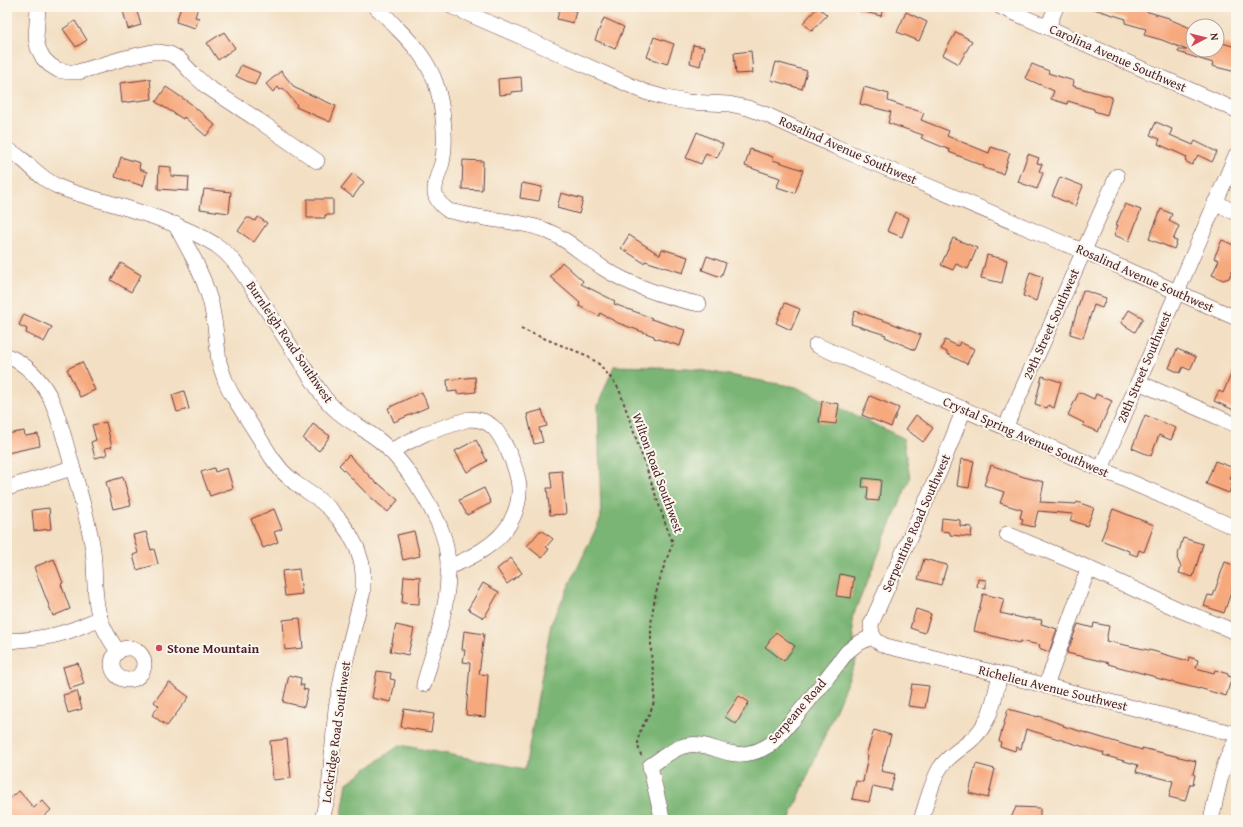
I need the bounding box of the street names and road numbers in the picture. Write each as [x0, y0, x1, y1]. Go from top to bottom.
street label: Carolina Avenue Southwest [1046, 19, 1190, 97]
street label: Rosalind Avenue Southwest [776, 111, 920, 189]
street label: Rosalind Avenue Southwest [1073, 239, 1217, 317]
street label: 29th Street Southwest [1018, 265, 1084, 383]
street label: Burnleigh Road Southwest [242, 277, 338, 407]
street label: 28th Street Southwest [1112, 308, 1176, 426]
street label: Crystal Spring Avenue Southwest [940, 392, 1112, 482]
street label: Wilton Road Southwest [627, 410, 689, 536]
street label: Serpentine Road Southwest [877, 450, 955, 595]
street label: Lockridge Road Southwest [317, 659, 355, 804]
street label: Richelieu Avenue Southwest [977, 660, 1130, 716]
street label: Serpeane Road [763, 674, 831, 748]

